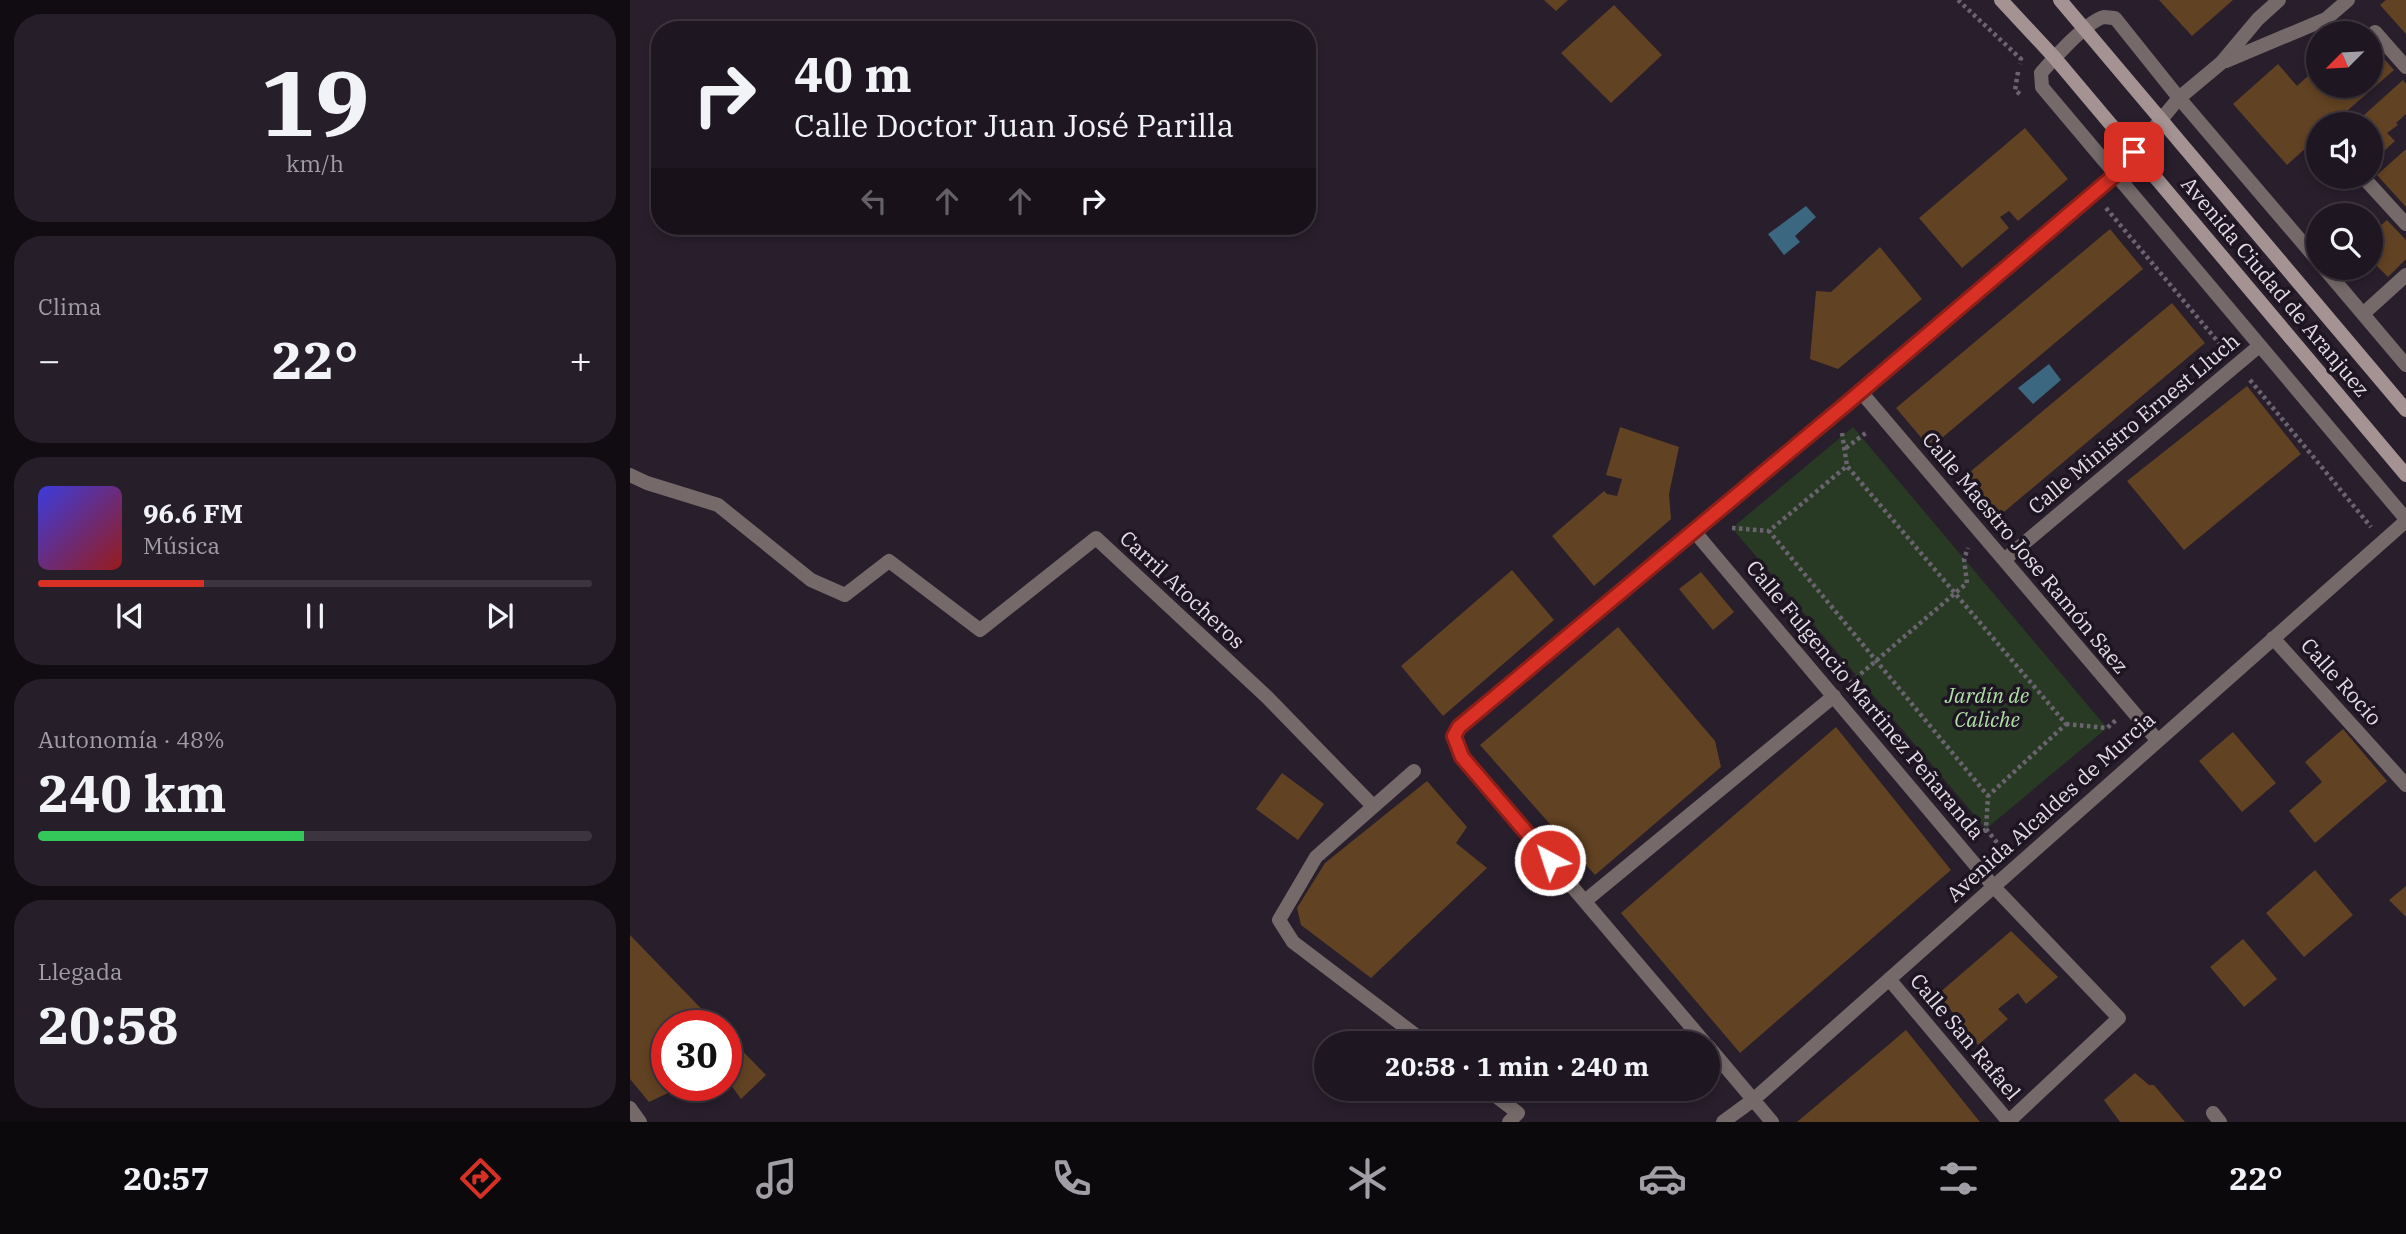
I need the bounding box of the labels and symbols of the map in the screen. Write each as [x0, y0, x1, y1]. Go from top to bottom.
north arrow [2306, 21, 2384, 98]
pin [2104, 122, 2164, 182]
street label: Avenida Ciudad de Aranjuez [2175, 170, 2376, 402]
street label: Calle Ministro Ernest Lluch [2022, 326, 2245, 520]
street label: Calle Maestro Jose Ramón Saez [1916, 426, 2135, 679]
street label: Carril Atocheros [1114, 524, 1251, 655]
street label: Calle Fulgencio Martinez Peñaranda [1741, 554, 1991, 845]
street label: Calle Rocío [2295, 632, 2389, 731]
park label: Jardín de Caliche [1944, 681, 2030, 733]
street label: Avenida Alcaldes de Murcia [1940, 705, 2161, 908]
position arrow [1513, 823, 1587, 897]
street label: Calle San Rafael [1904, 967, 2027, 1106]
speed limit sign: 30 [651, 1010, 742, 1101]

